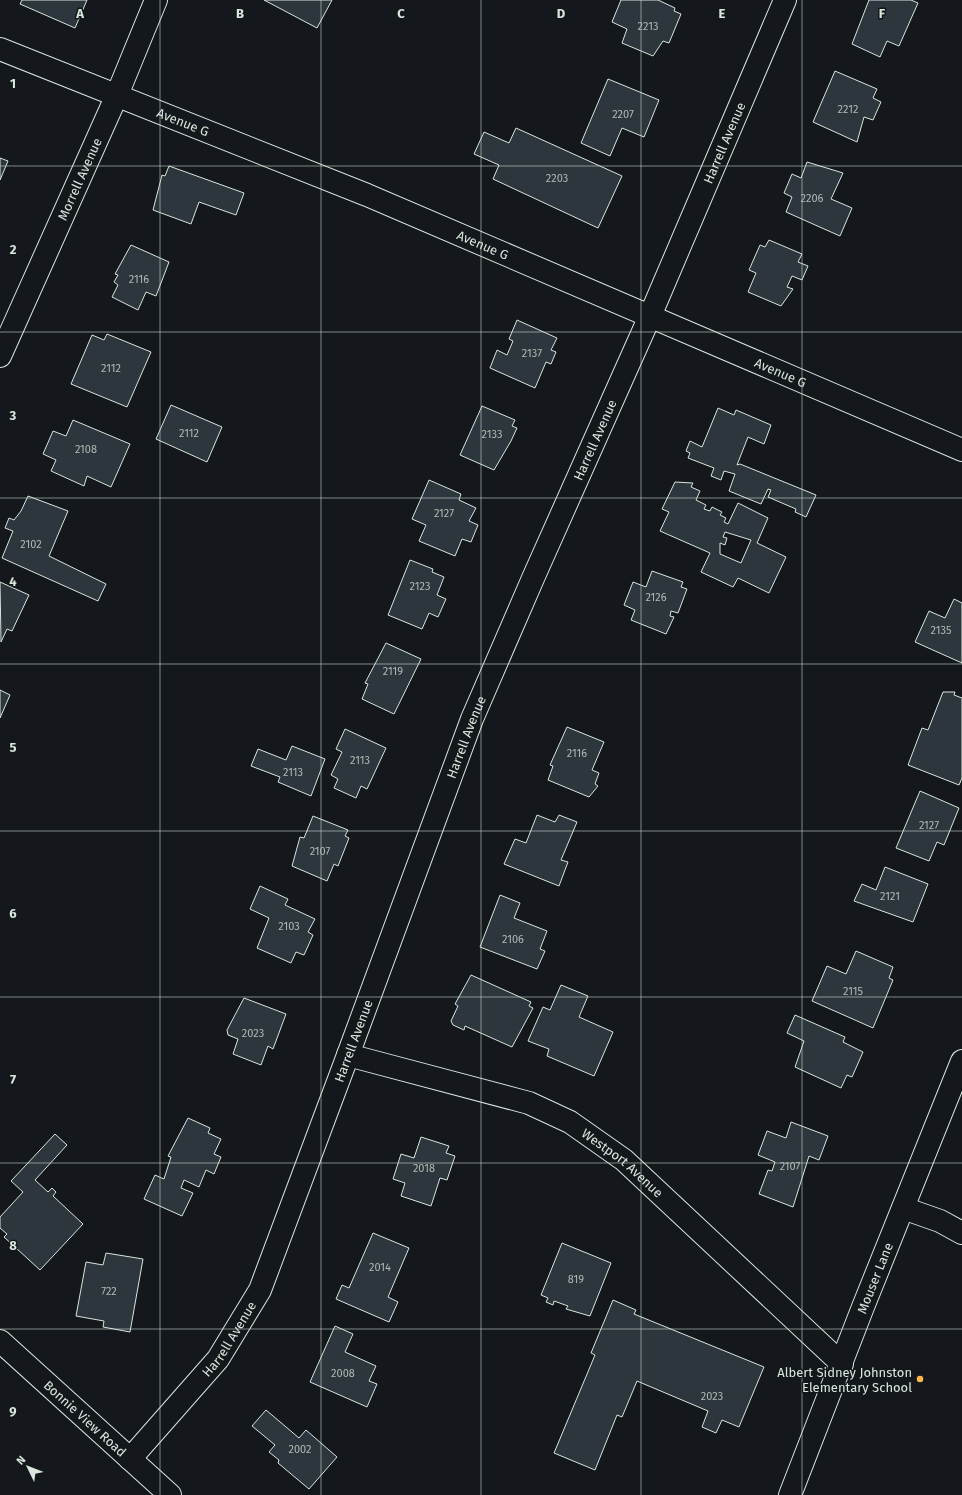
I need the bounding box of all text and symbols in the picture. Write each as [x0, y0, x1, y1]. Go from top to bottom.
text: A [75, 6, 84, 21]
text: B [236, 6, 244, 21]
text: C [397, 6, 405, 21]
text: D [557, 6, 566, 21]
text: E [719, 6, 726, 21]
text: F [879, 6, 886, 21]
house number: 2213 [638, 20, 658, 33]
text: 1 [10, 76, 16, 91]
street label: Harrell Avenue [700, 100, 748, 186]
house number: 2212 [838, 103, 858, 116]
street label: Avenue G [155, 105, 211, 139]
house number: 2207 [612, 108, 634, 121]
street label: Morrell Avenue [54, 135, 104, 223]
house number: 2203 [546, 172, 568, 185]
house number: 2206 [801, 192, 824, 205]
street label: Avenue G [455, 227, 511, 262]
text: 2 [10, 242, 17, 257]
house number: 2116 [129, 273, 149, 286]
house number: 2137 [522, 347, 542, 360]
street label: Avenue G [752, 355, 809, 390]
house number: 2112 [101, 362, 121, 375]
street label: Harrell Avenue [570, 397, 619, 483]
text: 3 [9, 408, 17, 423]
house number: 2112 [179, 427, 199, 440]
house number: 2133 [482, 428, 502, 441]
house number: 2108 [75, 443, 97, 456]
house number: 2127 [434, 507, 454, 520]
house number: 2102 [20, 538, 42, 551]
text: 4 [9, 574, 17, 589]
house number: 2123 [410, 580, 430, 593]
house number: 2126 [645, 591, 667, 604]
house number: 2135 [931, 624, 952, 637]
house number: 2119 [383, 665, 403, 678]
street label: Harrell Avenue [443, 694, 489, 780]
text: 5 [10, 740, 17, 755]
house number: 2116 [567, 747, 587, 760]
house number: 2113 [350, 754, 370, 767]
house number: 2113 [283, 766, 303, 779]
house number: 2127 [919, 819, 939, 832]
house number: 2107 [310, 845, 330, 858]
house number: 2121 [880, 890, 900, 903]
text: 6 [9, 906, 17, 921]
house number: 2103 [278, 920, 300, 933]
house number: 2106 [502, 933, 524, 946]
house number: 2115 [843, 985, 864, 998]
street label: Harrell Avenue [331, 997, 375, 1084]
house number: 2023 [242, 1027, 264, 1040]
text: 7 [10, 1072, 16, 1087]
street label: Westport Avenue [579, 1125, 666, 1200]
house number: 2107 [780, 1160, 800, 1173]
house number: 2018 [413, 1162, 435, 1175]
text: 8 [9, 1238, 17, 1253]
street label: Mouser Lane [854, 1240, 896, 1316]
house number: 2014 [369, 1261, 391, 1274]
house number: 819 [568, 1273, 584, 1286]
house number: 722 [101, 1285, 117, 1298]
street label: Harrell Avenue [199, 1298, 259, 1379]
place label: Albert Sidney Johnston Elementary School [777, 1365, 912, 1395]
house number: 2008 [331, 1367, 355, 1380]
marker: Albert Sidney Johnston Elementary School [915, 1374, 925, 1384]
street label: Bonnie View Road [41, 1377, 129, 1459]
house number: 2023 [701, 1390, 723, 1403]
text: 9 [9, 1404, 17, 1419]
house number: 2002 [288, 1443, 312, 1456]
north arrow [8, 1447, 48, 1487]
text: N [14, 1453, 28, 1468]

